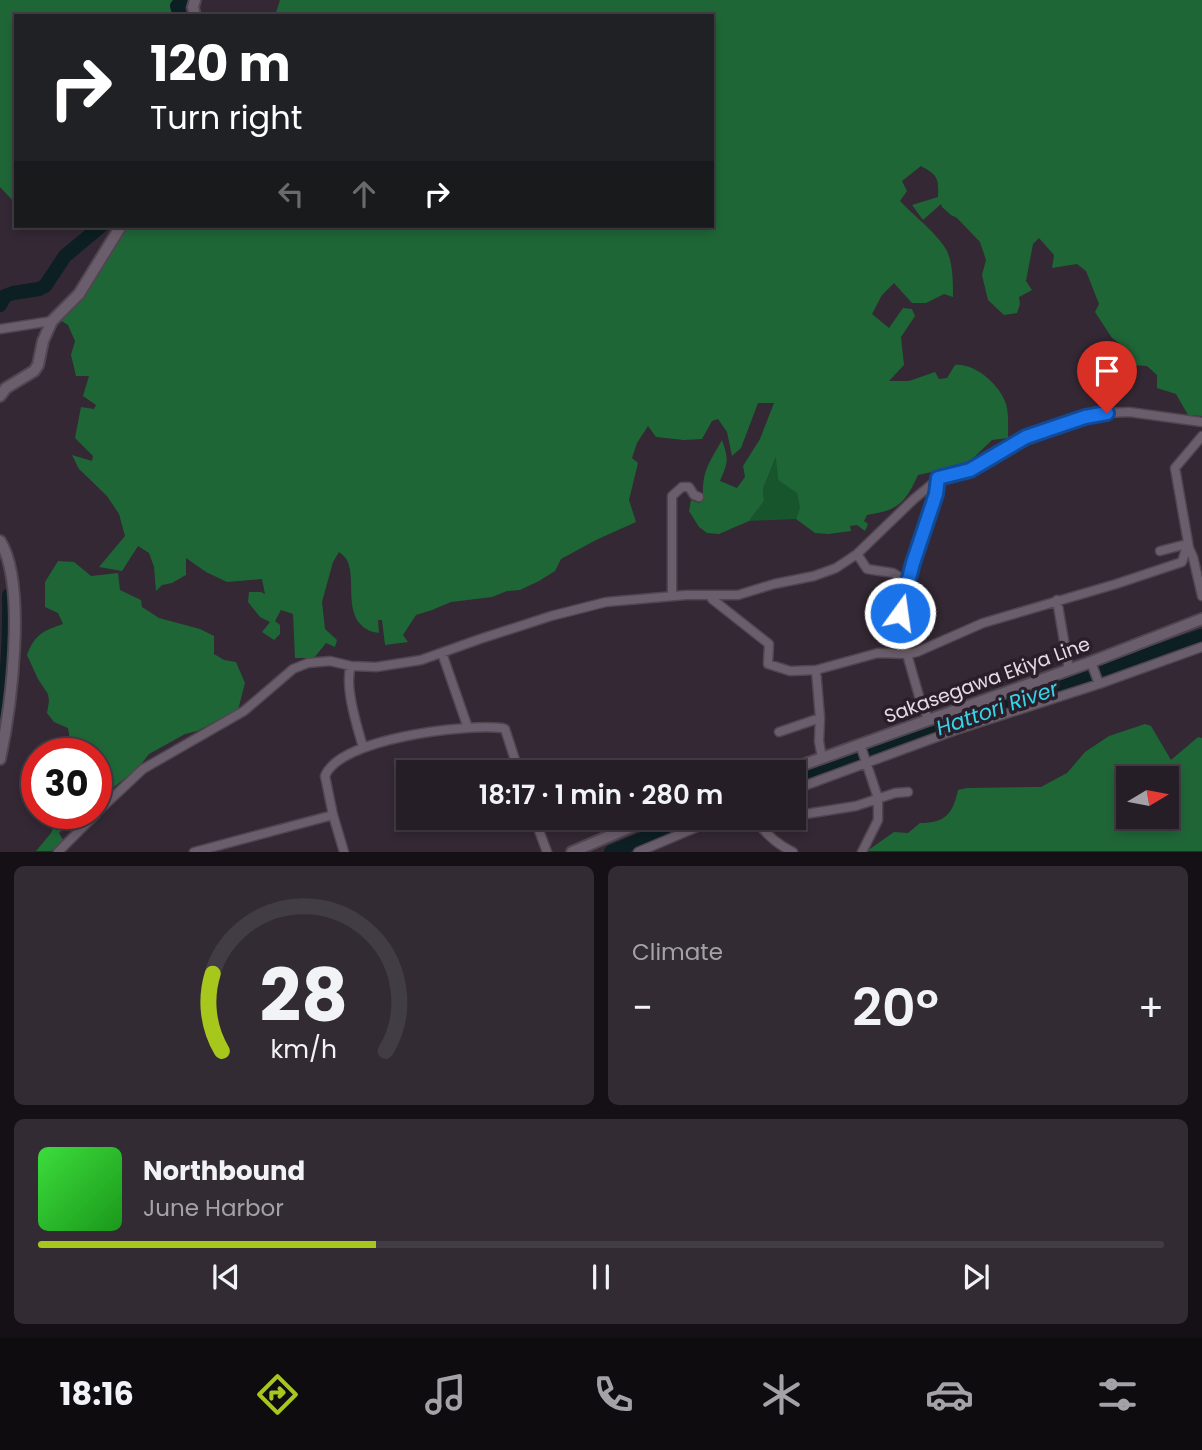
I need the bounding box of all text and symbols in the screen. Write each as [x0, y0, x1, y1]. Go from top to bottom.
text: 120 m [150, 30, 291, 98]
icon: right [35, 42, 126, 133]
text: Turn right [150, 95, 302, 140]
icon: left [272, 175, 310, 213]
icon: ahead [345, 175, 383, 213]
icon: right [418, 175, 456, 213]
pin [1077, 341, 1137, 413]
icon: arrive [1088, 352, 1126, 390]
position arrow [863, 576, 937, 650]
street label: Sakasegawa Ekiya Line [880, 630, 1094, 730]
water label: Hattori River [932, 673, 1063, 742]
speed limit sign: 30 [21, 738, 112, 829]
north arrow [1116, 766, 1180, 830]
map controls [1116, 766, 1179, 829]
text: 18:17 · 1 min · 280 m [479, 777, 723, 813]
text: Climate [632, 936, 723, 968]
text: 28 [260, 946, 348, 1047]
text: 20° [852, 971, 939, 1044]
text: − [632, 981, 653, 1034]
text: + [1138, 981, 1164, 1034]
text: km/h [271, 1032, 337, 1067]
text: Northbound [143, 1153, 305, 1189]
text: June Harbor [143, 1192, 284, 1224]
icon: previous [207, 1258, 245, 1296]
icon: pause [582, 1258, 620, 1296]
icon: next [957, 1258, 995, 1296]
icon: directions [253, 1370, 302, 1419]
icon: music [421, 1370, 470, 1419]
icon: phone [589, 1370, 638, 1419]
icon: climate [757, 1370, 806, 1419]
icon: car [925, 1370, 974, 1419]
icon: filters [1093, 1370, 1142, 1419]
text: 18:16 [60, 1371, 134, 1416]

